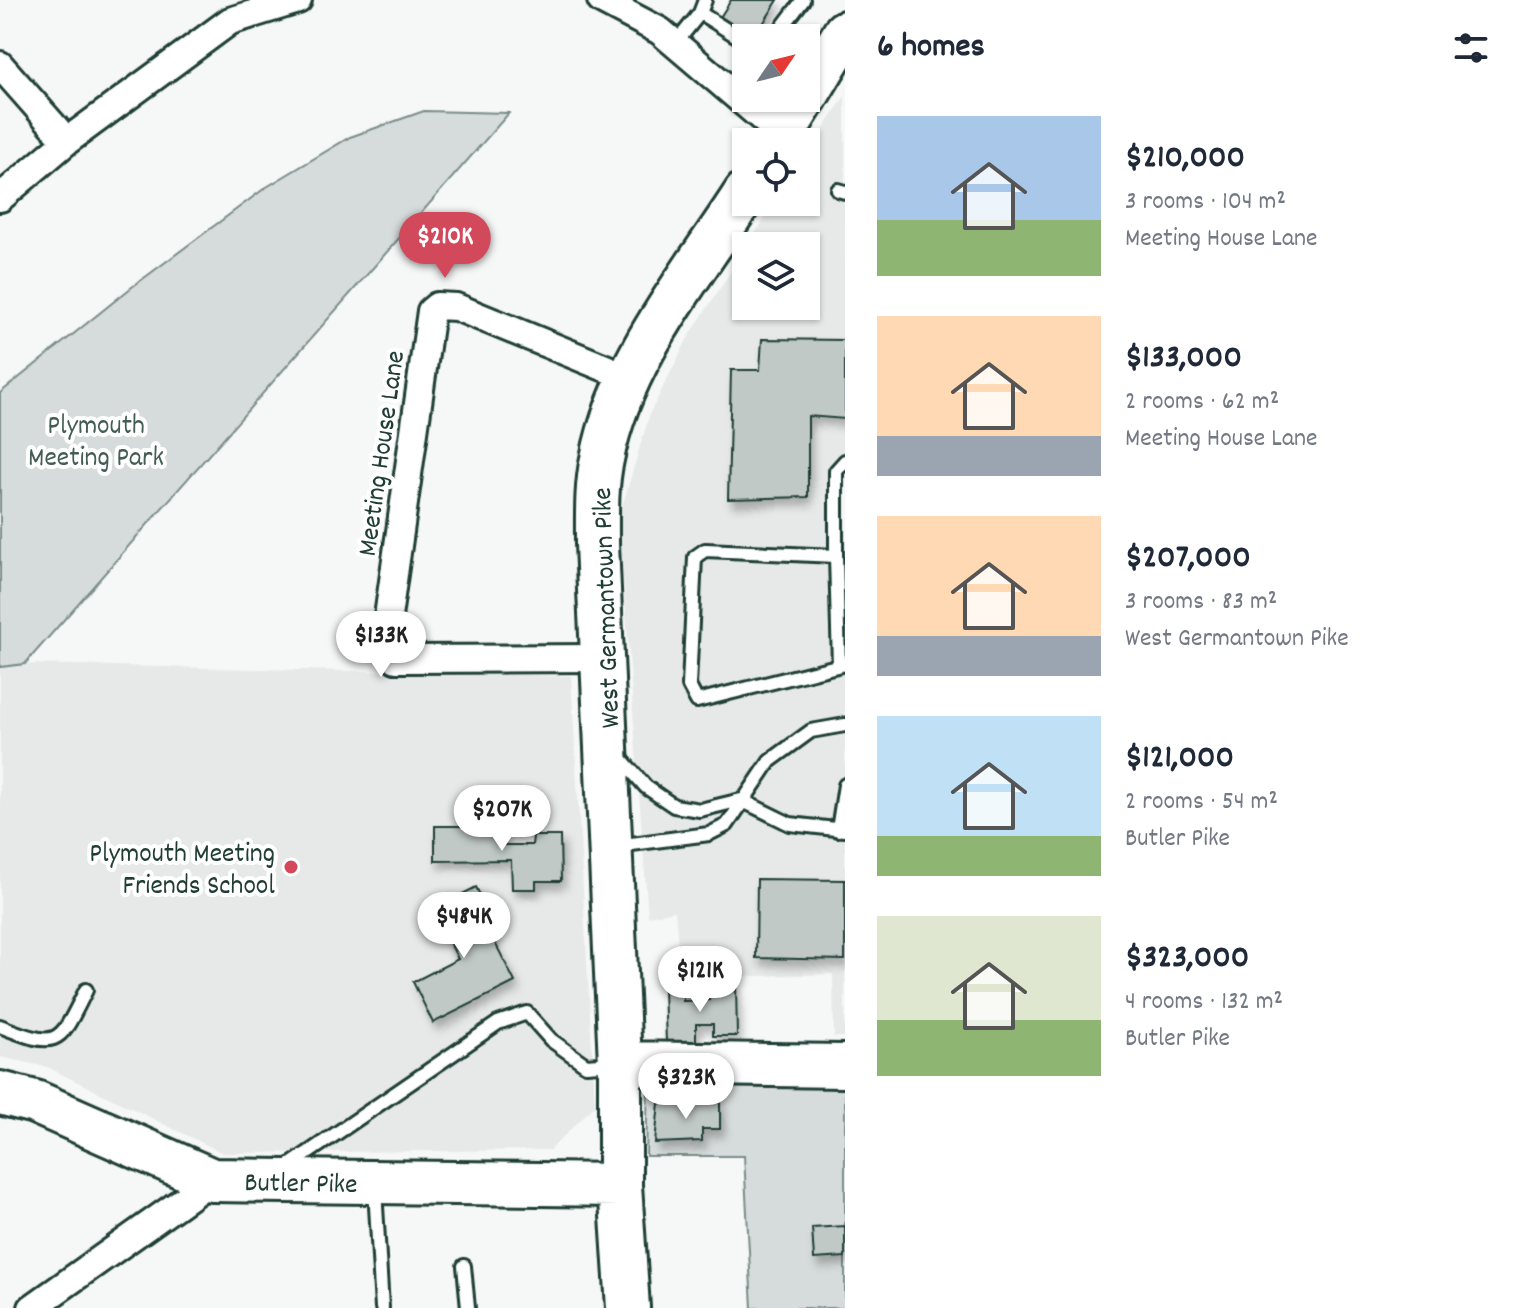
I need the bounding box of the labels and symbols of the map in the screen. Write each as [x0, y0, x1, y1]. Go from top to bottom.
north arrow [732, 24, 820, 112]
pin: $210K [389, 212, 501, 280]
street label: Meeting House Lane [350, 348, 418, 559]
park label: Plymouth Meeting Park [28, 408, 164, 480]
street label: West Germantown Pike [585, 487, 633, 729]
pin: $133K [325, 611, 437, 679]
pin: $207K [446, 785, 558, 853]
place label: Plymouth Meeting Friends School [89, 836, 275, 908]
marker: Plymouth Meeting Friends School [282, 858, 300, 876]
pin: $484K [408, 892, 520, 960]
pin: $121K [644, 946, 756, 1014]
pin: $323K [630, 1053, 742, 1121]
street label: Butler Pike [244, 1165, 358, 1207]

